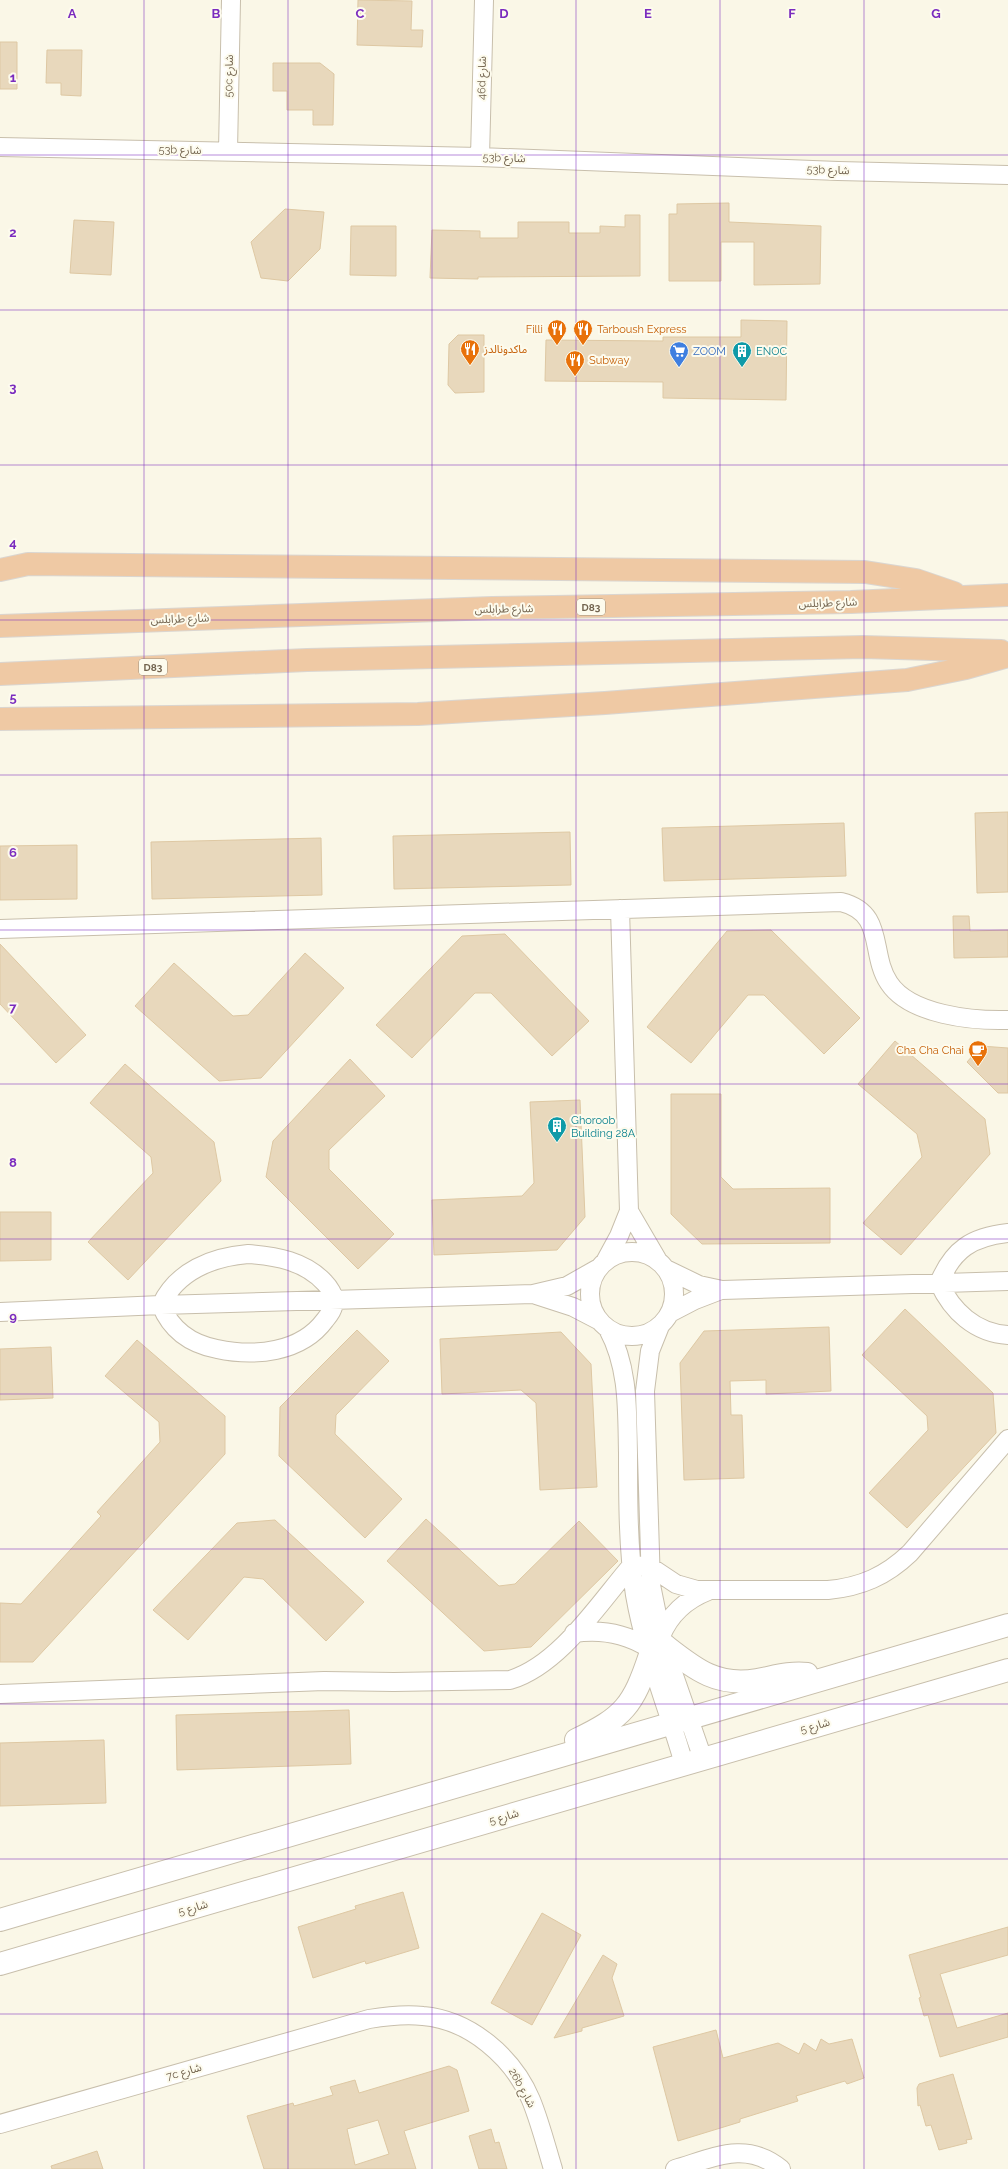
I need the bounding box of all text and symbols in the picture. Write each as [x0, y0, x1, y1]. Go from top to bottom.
text: A [68, 6, 77, 21]
text: B [212, 6, 221, 21]
text: C [356, 6, 365, 21]
text: D [499, 6, 509, 21]
text: E [644, 6, 652, 21]
text: F [788, 6, 796, 21]
text: G [931, 6, 941, 21]
street label: 50c شارع [222, 54, 237, 98]
street label: 46d شارع [475, 56, 490, 100]
text: 1 [10, 70, 17, 85]
street label: 53b شارع [158, 143, 202, 158]
street label: 53b شارع [482, 151, 526, 166]
street label: 53b شارع [806, 163, 850, 178]
text: 2 [9, 225, 17, 240]
restaurant icon: Filli [546, 318, 568, 346]
restaurant icon: Tarboush Express [572, 318, 594, 346]
place label: Filli [526, 323, 543, 336]
place label: Tarboush Express [597, 323, 687, 336]
restaurant icon: ماكدونالدز [459, 338, 481, 366]
supermarket icon: ZOOM [668, 340, 690, 368]
building icon: ENOC [731, 340, 753, 368]
place label: ماكدونالدز [483, 343, 527, 356]
place label: ZOOM [693, 345, 726, 358]
place label: ENOC [756, 345, 787, 358]
restaurant icon: Subway [564, 349, 586, 377]
place label: Subway [589, 354, 629, 367]
text: 3 [9, 380, 17, 395]
text: 4 [9, 535, 17, 550]
street label: شارع طرابلس [798, 595, 858, 612]
road number: D83 [577, 599, 605, 615]
street label: شارع طرابلس [475, 602, 534, 617]
street label: شارع طرابلس [150, 611, 210, 628]
road number: D83 [139, 659, 167, 675]
text: 5 [9, 690, 17, 705]
text: 6 [9, 845, 17, 860]
text: 7 [9, 1000, 17, 1015]
cafe icon: Cha Cha Chai [967, 1039, 989, 1067]
place label: Cha Cha Chai [896, 1044, 964, 1057]
place label: Ghoroob Building 28A [571, 1114, 636, 1140]
building icon: Ghoroob Building 28A [546, 1115, 568, 1143]
text: 8 [9, 1155, 17, 1170]
text: 9 [9, 1309, 17, 1324]
street label: شارع 5 [799, 1715, 832, 1737]
street label: شارع 5 [488, 1806, 521, 1829]
street label: شارع 5 [177, 1897, 210, 1919]
street label: 7c شارع [165, 2061, 204, 2084]
street label: 26b شارع [505, 2066, 538, 2111]

